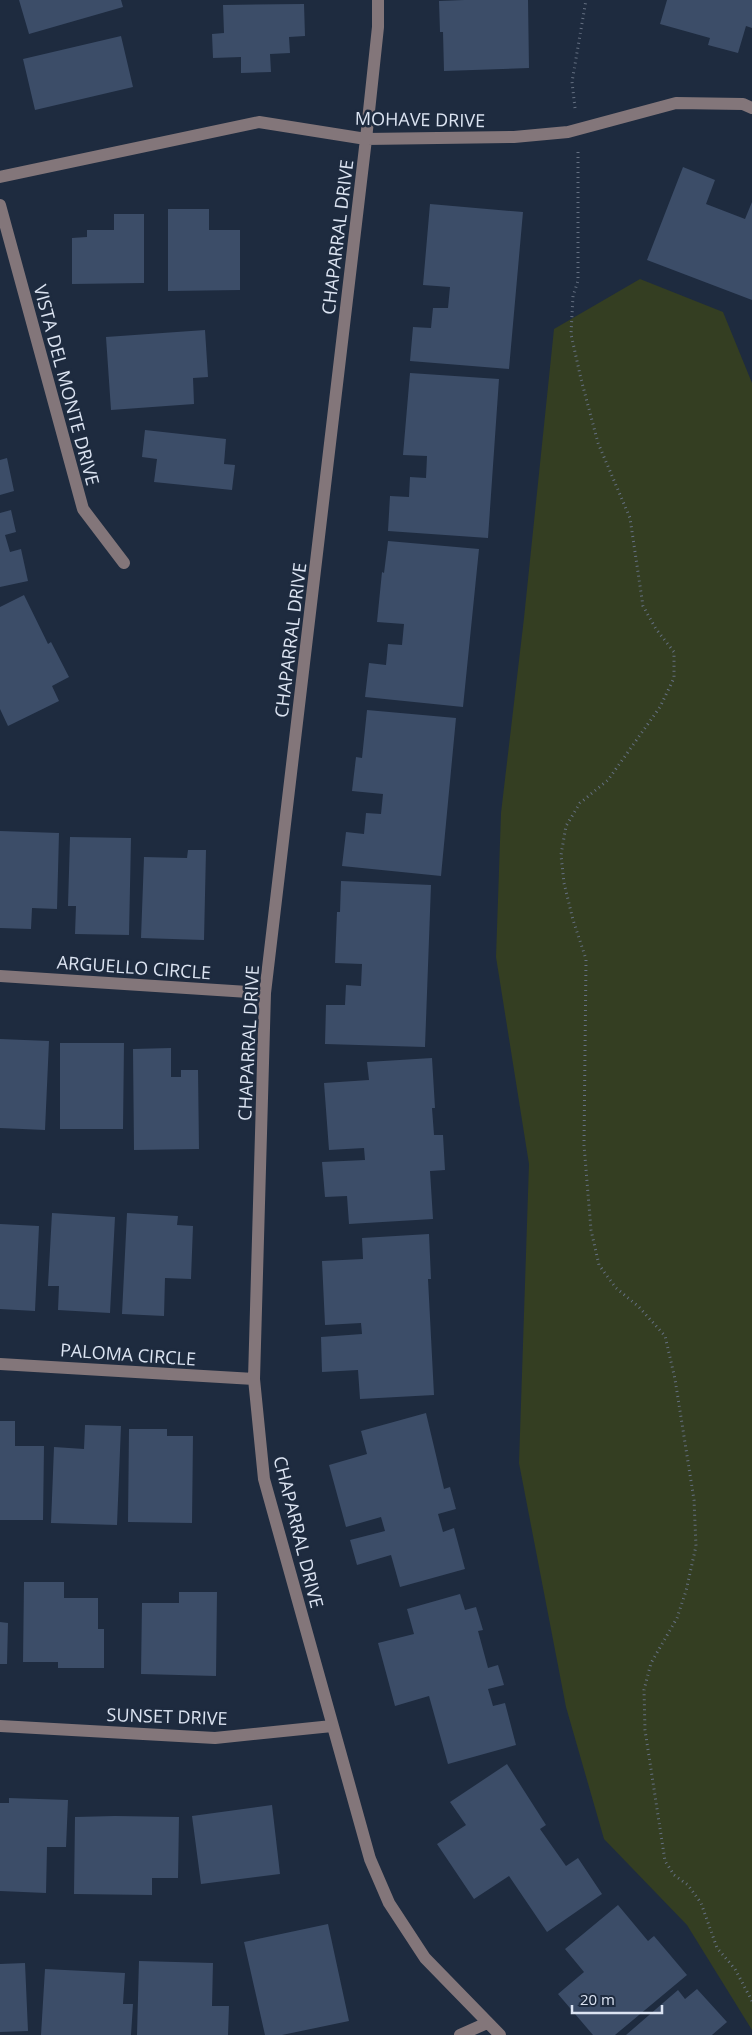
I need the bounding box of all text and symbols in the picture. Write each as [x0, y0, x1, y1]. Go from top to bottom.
street label: MOHAVE DRIVE [355, 106, 485, 132]
street label: CHAPARRAL DRIVE [316, 158, 358, 316]
street label: VISTA DEL MONTE DRIVE [29, 282, 105, 488]
street label: CHAPARRAL DRIVE [269, 561, 311, 719]
street label: ARGUELLO CIRCLE [56, 950, 212, 984]
street label: CHAPARRAL DRIVE [232, 965, 264, 1121]
street label: PALOMA CIRCLE [59, 1337, 197, 1371]
street label: CHAPARRAL DRIVE [269, 1454, 329, 1610]
street label: SUNSET DRIVE [106, 1702, 228, 1730]
scale bar [572, 1982, 662, 2014]
text: 20 m [580, 1989, 615, 2009]

